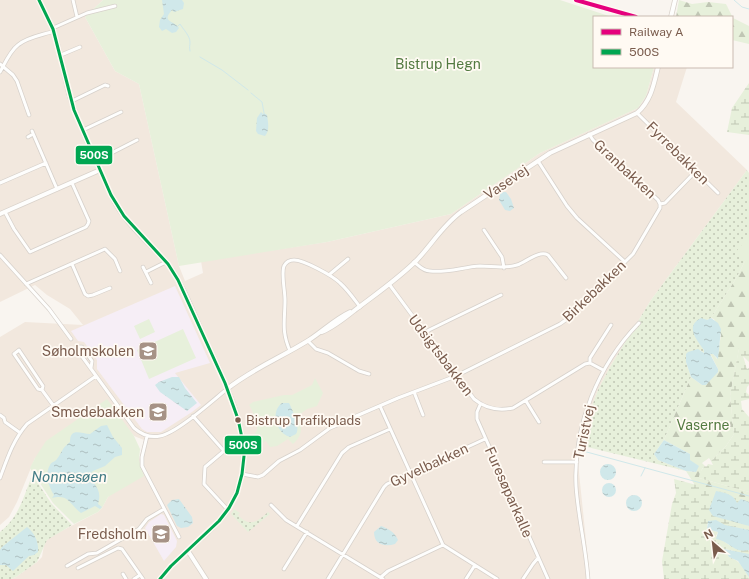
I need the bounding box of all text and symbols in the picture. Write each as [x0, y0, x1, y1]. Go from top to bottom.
legend [593, 16, 733, 68]
text: Railway A [629, 25, 684, 39]
text: 500S [629, 45, 659, 59]
park label: Bistrup Hegn [395, 56, 481, 72]
street label: Fyrrebakken [643, 118, 713, 188]
street label: Granbakken [591, 136, 659, 202]
line badge: 500S [75, 145, 113, 165]
text: 500S [79, 149, 109, 161]
street label: Vasevej [481, 161, 531, 203]
street label: Birkebakken [559, 257, 629, 325]
street label: Udsigtsbakken [405, 311, 477, 399]
school or university icon: Søholmskolen [137, 340, 159, 362]
place label: Søholmskolen [42, 343, 134, 359]
school or university icon: Smedebakken [147, 401, 169, 423]
street label: Turistvej [570, 403, 598, 461]
place label: Smedebakken [51, 404, 144, 420]
place label: Bistrup Trafikplads [246, 413, 361, 428]
marker: Bistrup Trafikplads [233, 415, 243, 425]
park label: Vaserne [677, 417, 730, 433]
line badge: 500S [224, 435, 262, 455]
text: 500S [228, 439, 258, 451]
street label: Gyvelbakken [387, 440, 471, 490]
street label: Furesøparkalle [482, 444, 536, 540]
water label: Nonnesøen [31, 468, 107, 485]
school or university icon: Fredsholm [150, 523, 172, 545]
north arrow [693, 523, 733, 563]
place label: Fredsholm [78, 526, 147, 542]
text: N [702, 527, 715, 541]

